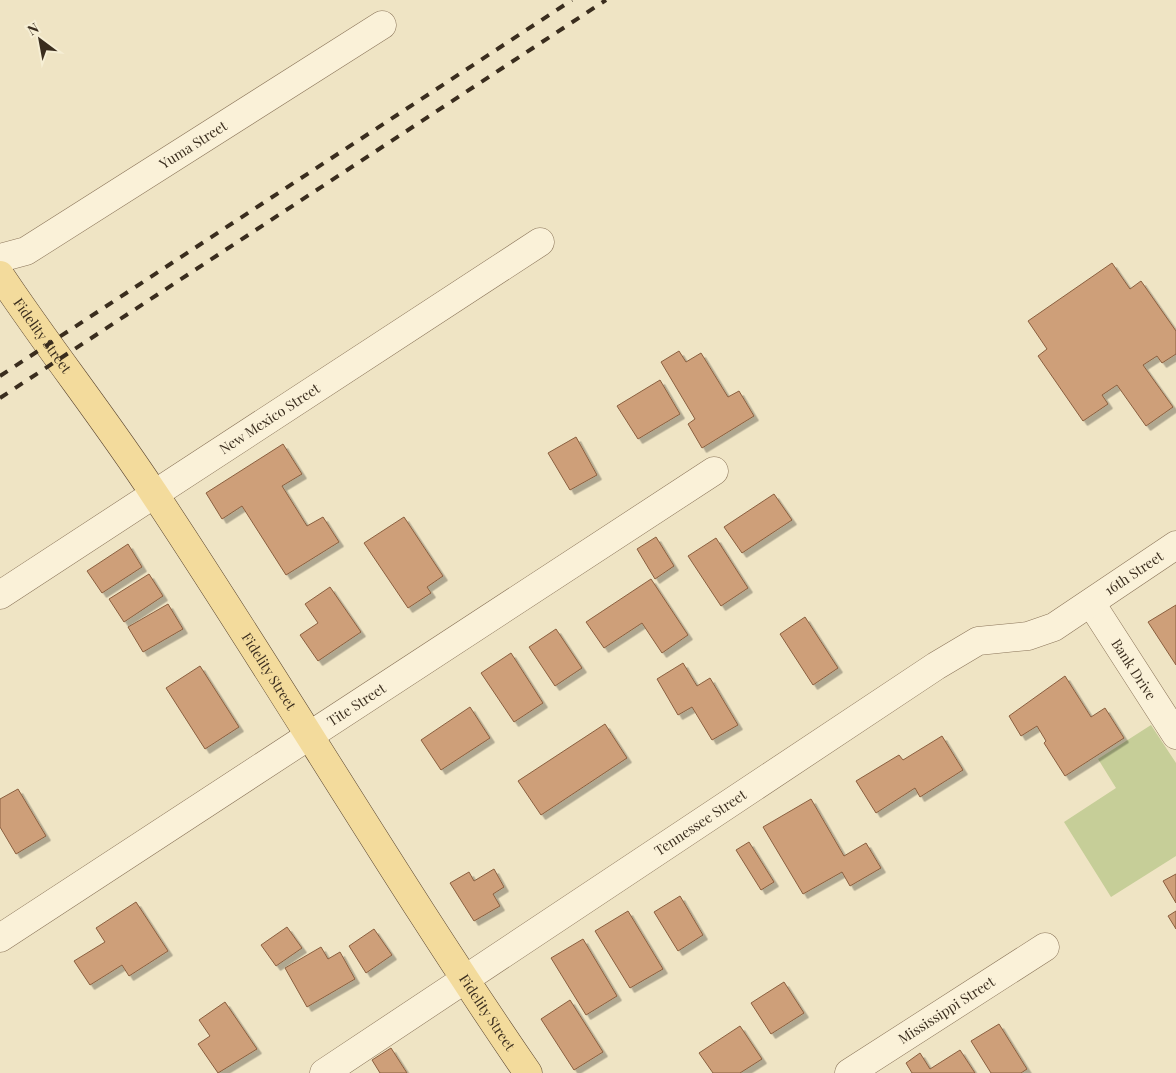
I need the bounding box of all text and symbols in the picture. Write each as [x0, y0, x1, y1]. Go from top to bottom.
north arrow [15, 15, 65, 65]
text: N [24, 18, 42, 39]
street label: Yuma Street [155, 115, 231, 173]
street label: Fidelity Street [9, 294, 77, 378]
street label: New Mexico Street [215, 378, 324, 458]
street label: 16th Street [1101, 546, 1168, 599]
street label: Fidelity Street [238, 629, 301, 714]
street label: Bank Drive [1107, 635, 1161, 703]
street label: Tite Street [323, 678, 390, 730]
street label: Tennessee Street [650, 784, 751, 860]
street label: Fidelity Street [455, 970, 521, 1055]
street label: Mississippi Street [894, 971, 999, 1048]

